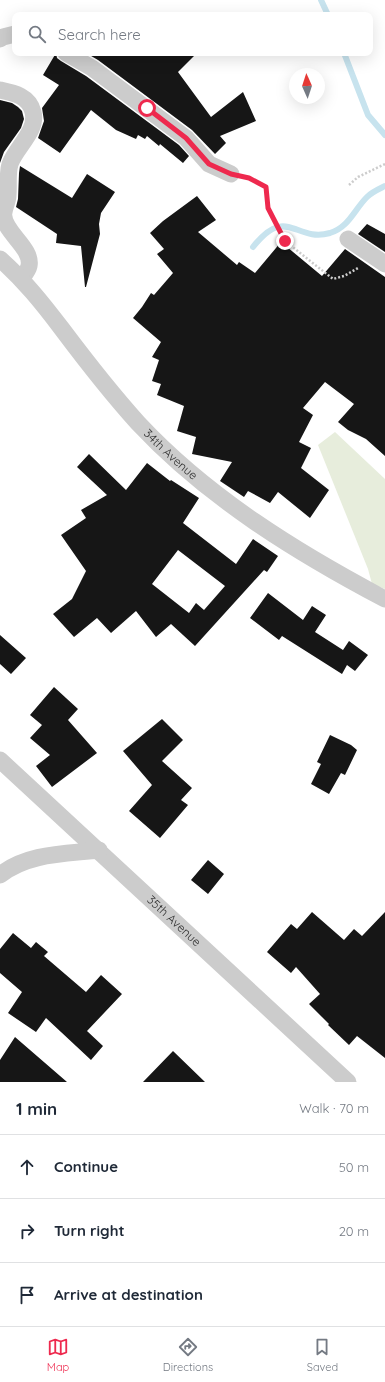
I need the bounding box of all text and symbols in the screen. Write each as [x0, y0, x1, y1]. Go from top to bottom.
search box [12, 12, 373, 56]
icon: search [26, 23, 48, 45]
text: Search here [58, 25, 141, 44]
north arrow [289, 68, 325, 104]
route start [138, 99, 156, 117]
route end [276, 232, 294, 250]
street label: 34th Avenue [141, 426, 201, 483]
street label: 35th Avenue [144, 892, 205, 949]
text: 1 min [16, 1098, 57, 1119]
text: Walk · 70 m [299, 1100, 369, 1116]
icon: ahead [16, 1156, 38, 1178]
text: Continue [54, 1157, 118, 1176]
text: 50 m [339, 1159, 369, 1175]
icon: right [16, 1220, 38, 1242]
text: Turn right [54, 1221, 125, 1240]
text: 20 m [339, 1223, 369, 1239]
icon: arrive [16, 1284, 38, 1306]
text: Arrive at destination [54, 1285, 203, 1304]
tab: Map [47, 1336, 69, 1374]
tab: Directions [163, 1336, 213, 1374]
tab: Saved [307, 1336, 338, 1374]

